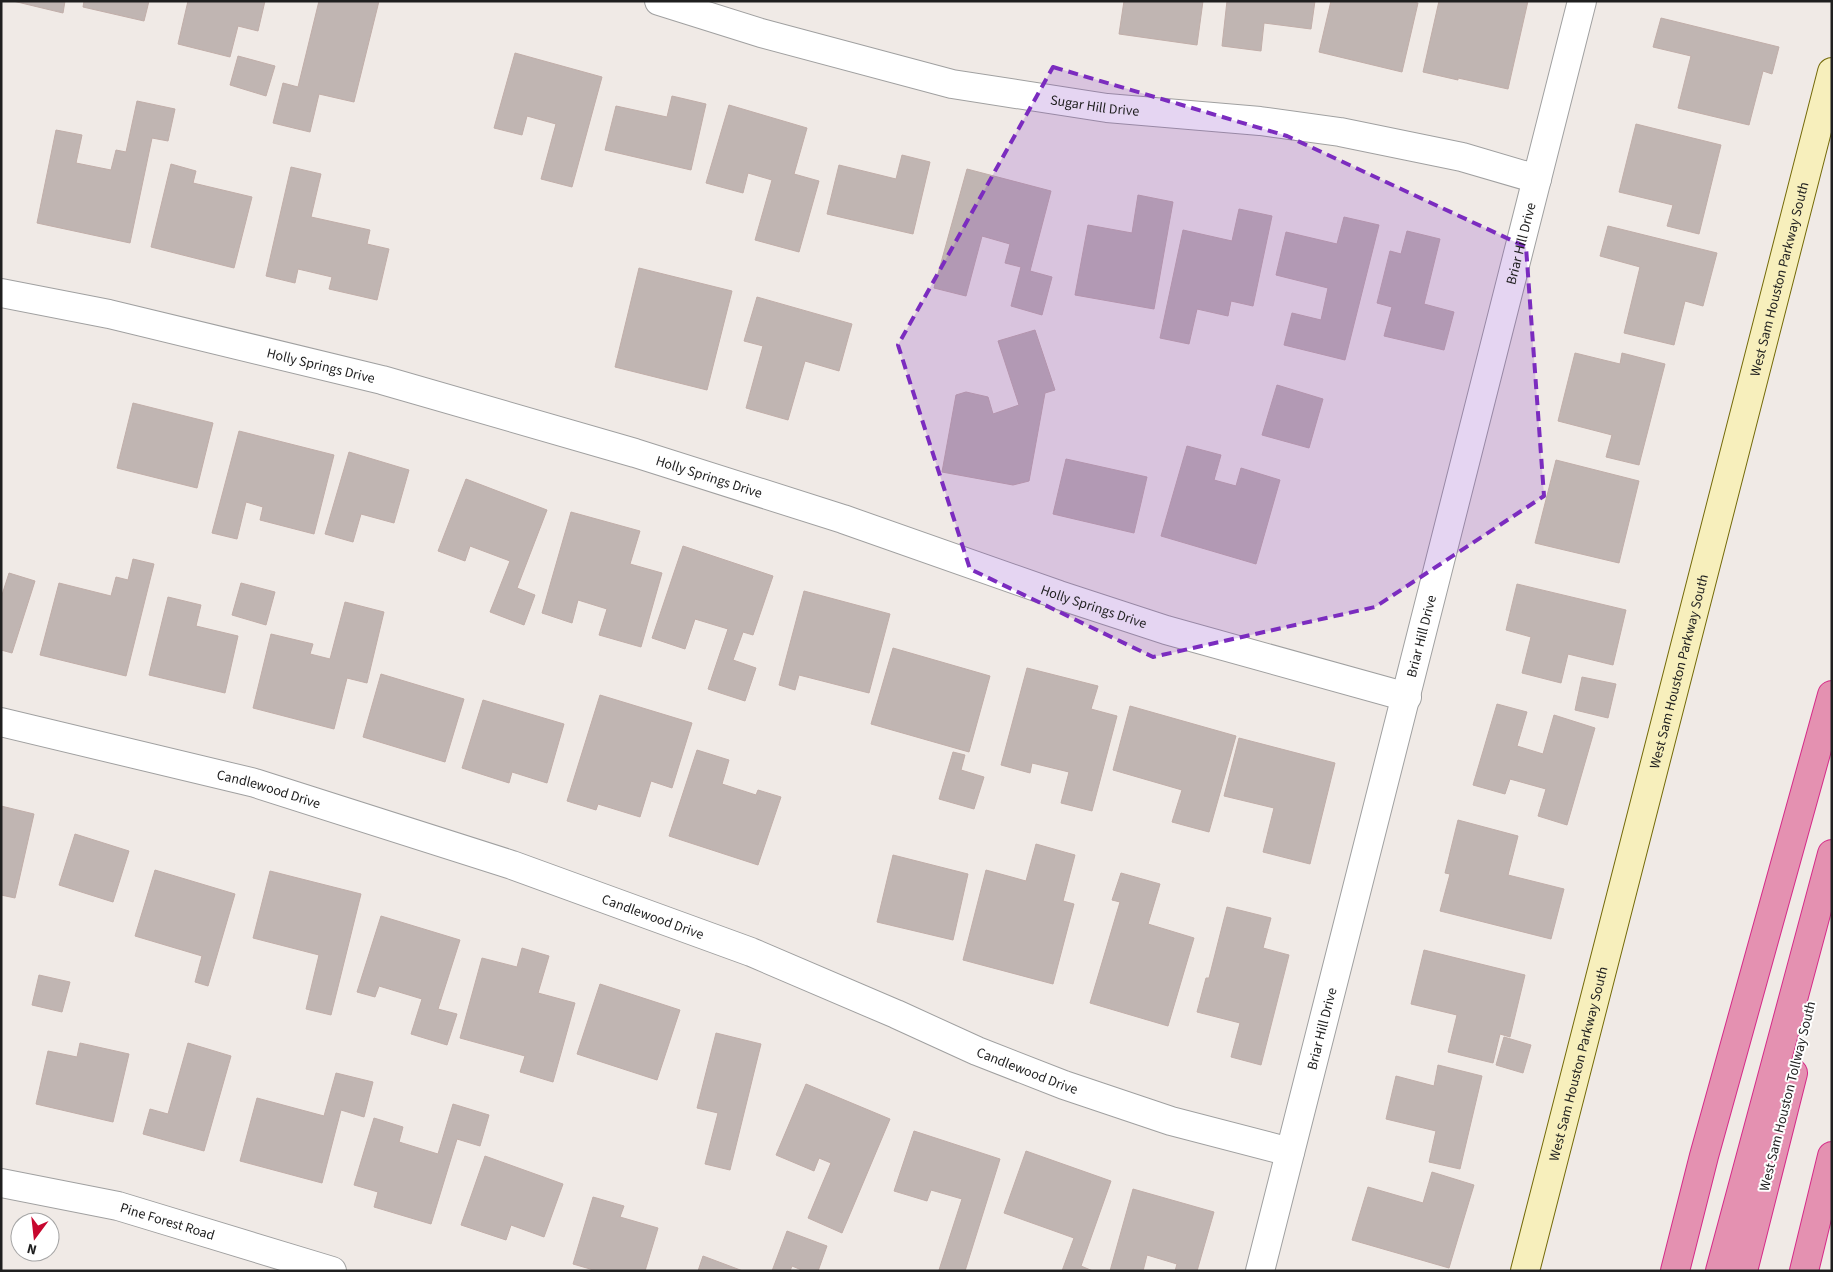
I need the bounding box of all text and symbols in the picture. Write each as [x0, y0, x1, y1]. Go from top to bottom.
street label: Sugar Hill Drive [1049, 90, 1140, 122]
street label: West Sam Houston Parkway South [1745, 180, 1814, 379]
street label: Briar Hill Drive [1501, 200, 1542, 287]
street label: Holly Springs Drive [265, 343, 377, 389]
street label: Holly Springs Drive [653, 451, 765, 504]
street label: West Sam Houston Parkway South [1645, 572, 1714, 771]
street label: Holly Springs Drive [1038, 580, 1149, 634]
street label: Briar Hill Drive [1402, 593, 1442, 680]
street label: Candlewood Drive [215, 765, 323, 814]
street label: Candlewood Drive [599, 890, 707, 945]
street label: West Sam Houston Parkway South [1545, 964, 1614, 1163]
street label: Briar Hill Drive [1302, 986, 1342, 1072]
street label: West Sam Houston Tollway South [1755, 999, 1821, 1193]
street label: Candlewood Drive [973, 1043, 1080, 1100]
street label: Pine Forest Road [117, 1198, 217, 1246]
north arrow [10, 1212, 60, 1262]
text: N [25, 1238, 39, 1259]

